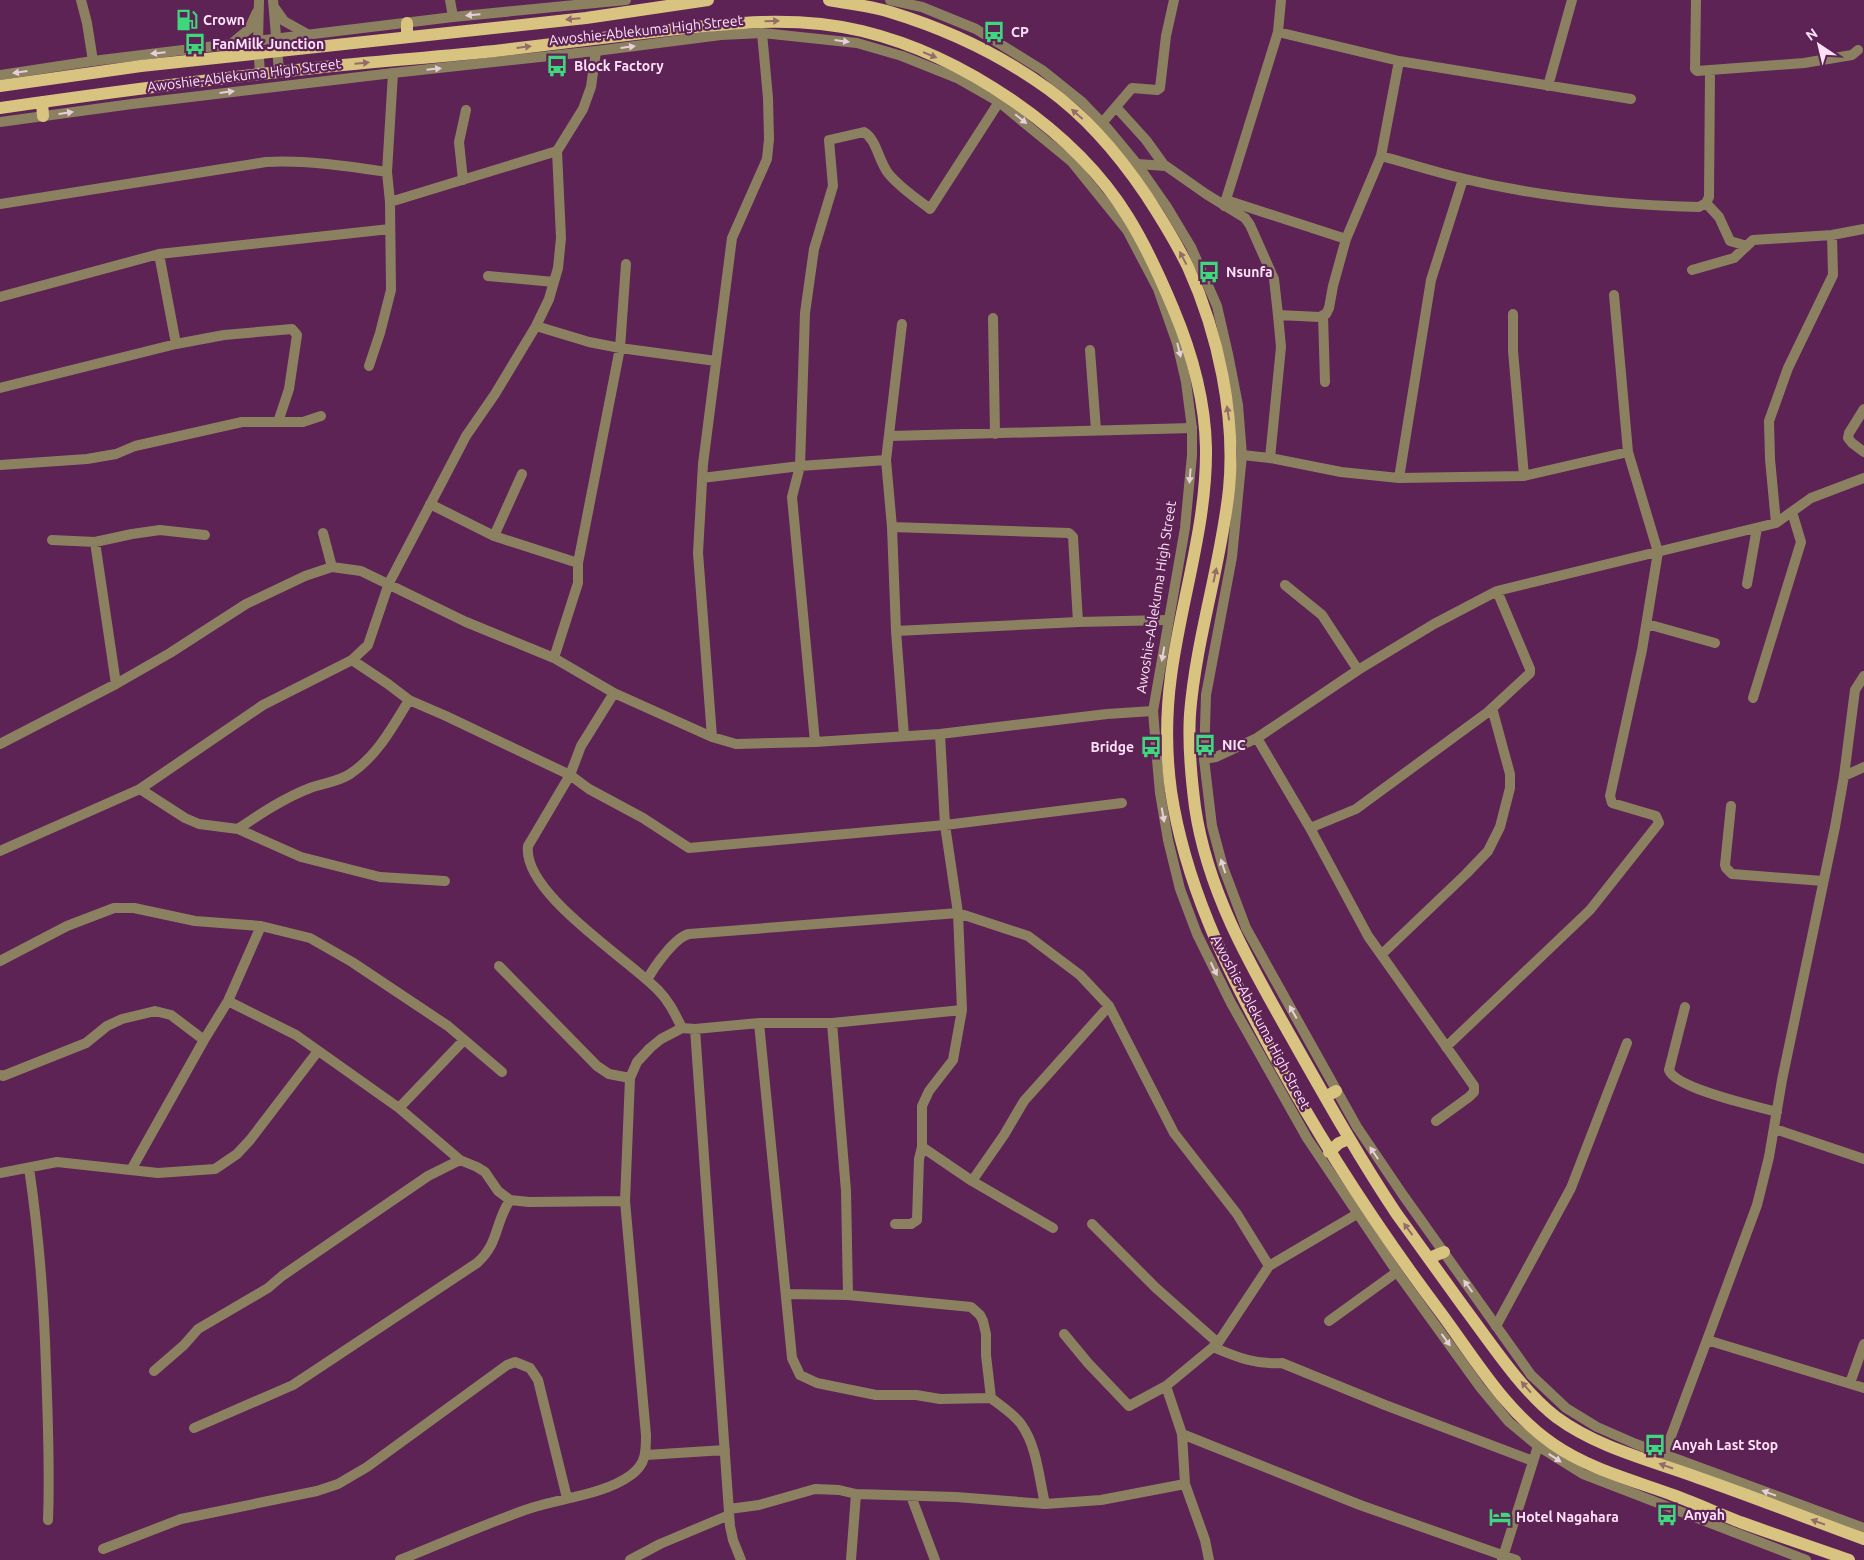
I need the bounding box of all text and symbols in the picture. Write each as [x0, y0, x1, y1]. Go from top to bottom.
fuel station icon: Crown [174, 7, 200, 33]
one-way arrow [464, 11, 480, 19]
place label: Crown [203, 12, 245, 28]
street label: Awoshie-Ablekuma High Street [548, 12, 744, 48]
one-way arrow [565, 15, 581, 23]
one-way arrow [765, 17, 781, 25]
bus stop icon: CP [981, 19, 1007, 45]
north arrow [1794, 20, 1844, 70]
place label: CP [1011, 24, 1029, 40]
text: N [1803, 25, 1820, 44]
bus stop icon: FanMilk Junction [182, 31, 208, 57]
place label: FanMilk Junction [212, 36, 324, 52]
one-way arrow [834, 37, 850, 45]
one-way arrow [516, 43, 532, 51]
one-way arrow [621, 43, 637, 51]
one-way arrow [149, 49, 165, 57]
one-way arrow [923, 51, 938, 59]
bus stop icon: Block Factory [544, 53, 570, 79]
street label: Awoshie-Ablekuma High Street [146, 55, 342, 95]
place label: Block Factory [574, 58, 664, 74]
one-way arrow [354, 59, 370, 67]
one-way arrow [427, 65, 443, 73]
one-way arrow [12, 68, 28, 76]
one-way arrow [219, 88, 235, 96]
one-way arrow [1072, 108, 1084, 120]
one-way arrow [58, 109, 74, 117]
one-way arrow [1014, 114, 1027, 125]
one-way arrow [1179, 251, 1187, 265]
bus stop icon: Nsunfa [1196, 259, 1222, 285]
place label: Nsunfa [1226, 264, 1273, 280]
one-way arrow [1175, 342, 1183, 357]
one-way arrow [1223, 405, 1231, 421]
one-way arrow [1185, 468, 1193, 484]
street label: Awoshie-Ablekuma High Street [1133, 499, 1179, 695]
one-way arrow [1212, 566, 1220, 582]
one-way arrow [1158, 646, 1166, 662]
bus stop icon: NIC [1192, 732, 1218, 758]
bus stop icon: Bridge [1138, 734, 1164, 760]
place label: NIC [1222, 737, 1246, 753]
place label: Bridge [1090, 739, 1134, 755]
one-way arrow [1160, 807, 1168, 823]
one-way arrow [1219, 859, 1226, 874]
street label: Awoshie-Ablekuma High Street [1208, 932, 1314, 1112]
one-way arrow [1210, 961, 1218, 976]
one-way arrow [1288, 1006, 1297, 1019]
one-way arrow [1369, 1146, 1379, 1160]
one-way arrow [1403, 1222, 1413, 1236]
one-way arrow [1463, 1279, 1473, 1293]
one-way arrow [1441, 1333, 1451, 1346]
one-way arrow [1521, 1381, 1532, 1394]
bus stop icon: Anyah Last Stop [1642, 1432, 1668, 1458]
place label: Anyah Last Stop [1672, 1437, 1778, 1453]
one-way arrow [1549, 1453, 1562, 1463]
one-way arrow [1658, 1462, 1673, 1470]
one-way arrow [1761, 1489, 1776, 1497]
bus stop icon: Anyah [1654, 1502, 1680, 1528]
hotel icon: Hotel Nagahara [1487, 1504, 1513, 1530]
place label: Anyah [1684, 1507, 1725, 1523]
place label: Hotel Nagahara [1516, 1509, 1619, 1525]
one-way arrow [1810, 1518, 1825, 1526]

